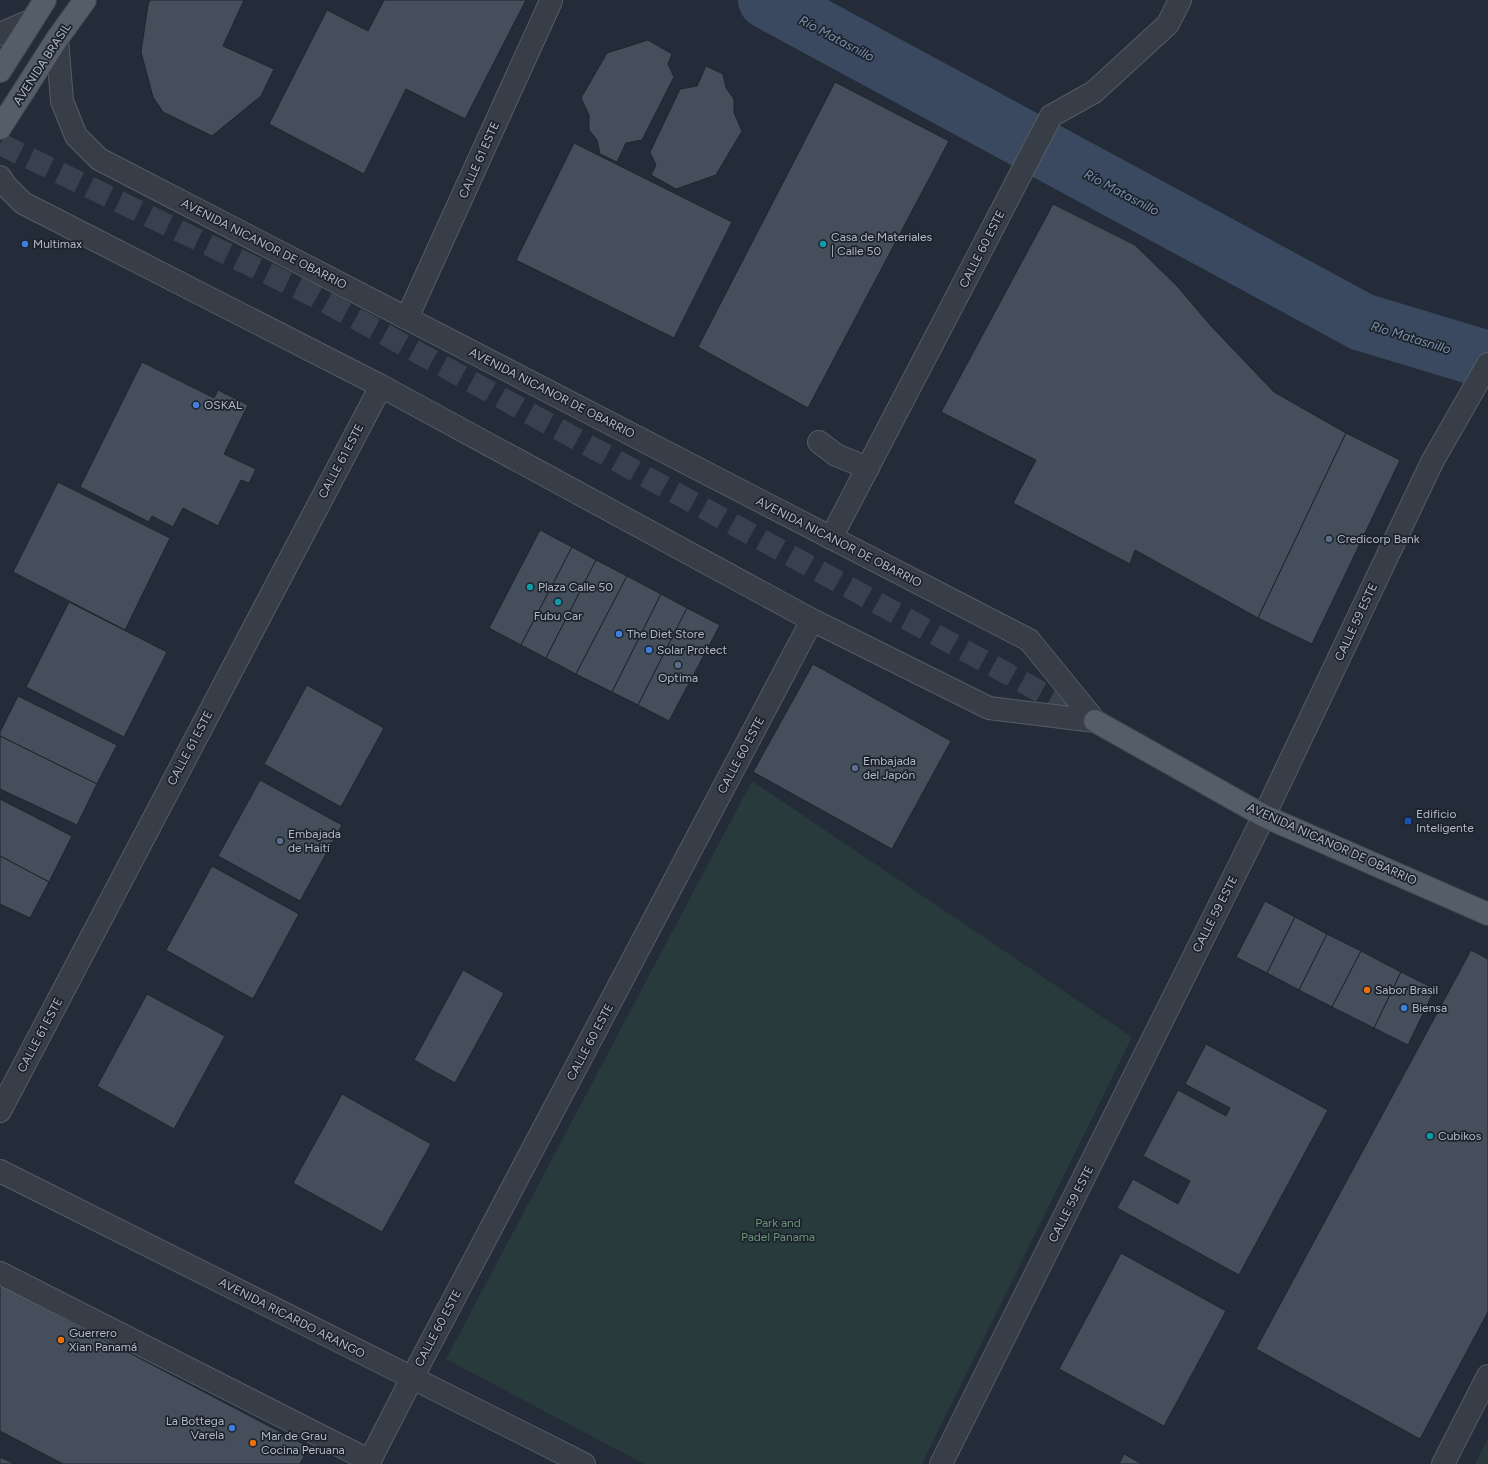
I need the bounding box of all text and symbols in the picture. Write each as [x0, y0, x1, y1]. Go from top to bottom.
water label: Río Matasnillo [797, 12, 877, 65]
street label: AVENIDA BRASIL [10, 20, 74, 108]
street label: CALLE 61 ESTE [456, 120, 502, 200]
water label: Río Matasnillo [1082, 166, 1162, 219]
street label: AVENIDA NICANOR DE OBARRIO [179, 196, 349, 292]
street label: CALLE 60 ESTE [956, 208, 1008, 290]
place label: Casa de Materiales | Calle 50 [831, 230, 932, 258]
place label: Multimax [33, 237, 82, 251]
marker: Multimax [20, 239, 30, 249]
marker: Casa de Materiales | Calle 50 [818, 239, 828, 249]
water label: Río Matasnillo [1369, 318, 1453, 357]
street label: AVENIDA NICANOR DE OBARRIO [467, 345, 637, 441]
place label: OSKAL [204, 398, 243, 412]
marker: OSKAL [191, 400, 201, 410]
street label: CALLE 61 ESTE [316, 421, 366, 501]
street label: AVENIDA NICANOR DE OBARRIO [754, 494, 924, 590]
place label: Credicorp Bank [1337, 532, 1420, 546]
marker: Credicorp Bank [1324, 534, 1334, 544]
place label: Plaza Calle 50 [538, 580, 613, 594]
street label: CALLE 59 ESTE [1332, 581, 1380, 663]
marker: Plaza Calle 50 [525, 582, 535, 592]
marker: Fubu Car [553, 597, 563, 607]
place label: Fubu Car [534, 609, 582, 623]
place label: The Diet Store [627, 627, 705, 641]
marker: The Diet Store [614, 629, 624, 639]
place label: Solar Protect [657, 643, 728, 657]
marker: Solar Protect [644, 645, 654, 655]
marker: Optima [673, 660, 683, 670]
place label: Optima [658, 671, 698, 685]
street label: CALLE 61 ESTE [165, 708, 215, 788]
street label: CALLE 60 ESTE [715, 714, 767, 796]
place label: Embajada del Japón [863, 754, 916, 782]
marker: Embajada del Japón [850, 763, 860, 773]
street label: AVENIDA NICANOR DE OBARRIO [1245, 800, 1419, 888]
place label: Edificio Inteligente [1416, 807, 1474, 835]
marker: Edificio Inteligente [1403, 816, 1413, 826]
place label: Embajada de Haití [288, 827, 341, 855]
marker: Embajada de Haití [275, 836, 285, 846]
street label: CALLE 59 ESTE [1190, 873, 1240, 955]
place label: Sabor Brasil [1375, 983, 1438, 997]
marker: Sabor Brasil [1362, 985, 1372, 995]
street label: CALLE 61 ESTE [15, 995, 65, 1075]
street label: CALLE 60 ESTE [564, 1001, 616, 1083]
place label: Biensa [1412, 1001, 1447, 1015]
marker: Biensa [1399, 1003, 1409, 1013]
place label: Cubikos [1438, 1129, 1482, 1143]
marker: Cubikos [1425, 1131, 1435, 1141]
street label: CALLE 59 ESTE [1046, 1163, 1096, 1245]
park label: Park and Padel Panama [741, 1216, 815, 1244]
street label: AVENIDA RICARDO ARANGO [217, 1275, 367, 1361]
street label: CALLE 60 ESTE [412, 1287, 464, 1369]
place label: Guerrero Xian Panamá [69, 1326, 137, 1354]
marker: Guerrero Xian Panamá [56, 1335, 66, 1345]
place label: La Bottega Varela [166, 1414, 224, 1442]
marker: La Bottega Varela [227, 1423, 237, 1433]
place label: Mar de Grau Cocina Peruana [261, 1429, 345, 1457]
marker: Mar de Grau Cocina Peruana [248, 1438, 258, 1448]

